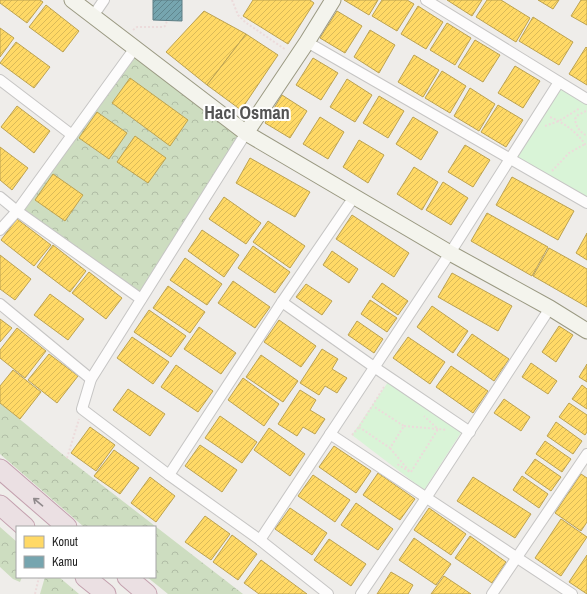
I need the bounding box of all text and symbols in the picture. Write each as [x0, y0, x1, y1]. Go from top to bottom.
district label: Hacı Osman [204, 100, 290, 125]
one-way arrow [32, 497, 43, 506]
legend [16, 526, 156, 578]
text: Konut [52, 534, 78, 550]
text: Kamu [52, 554, 78, 570]

